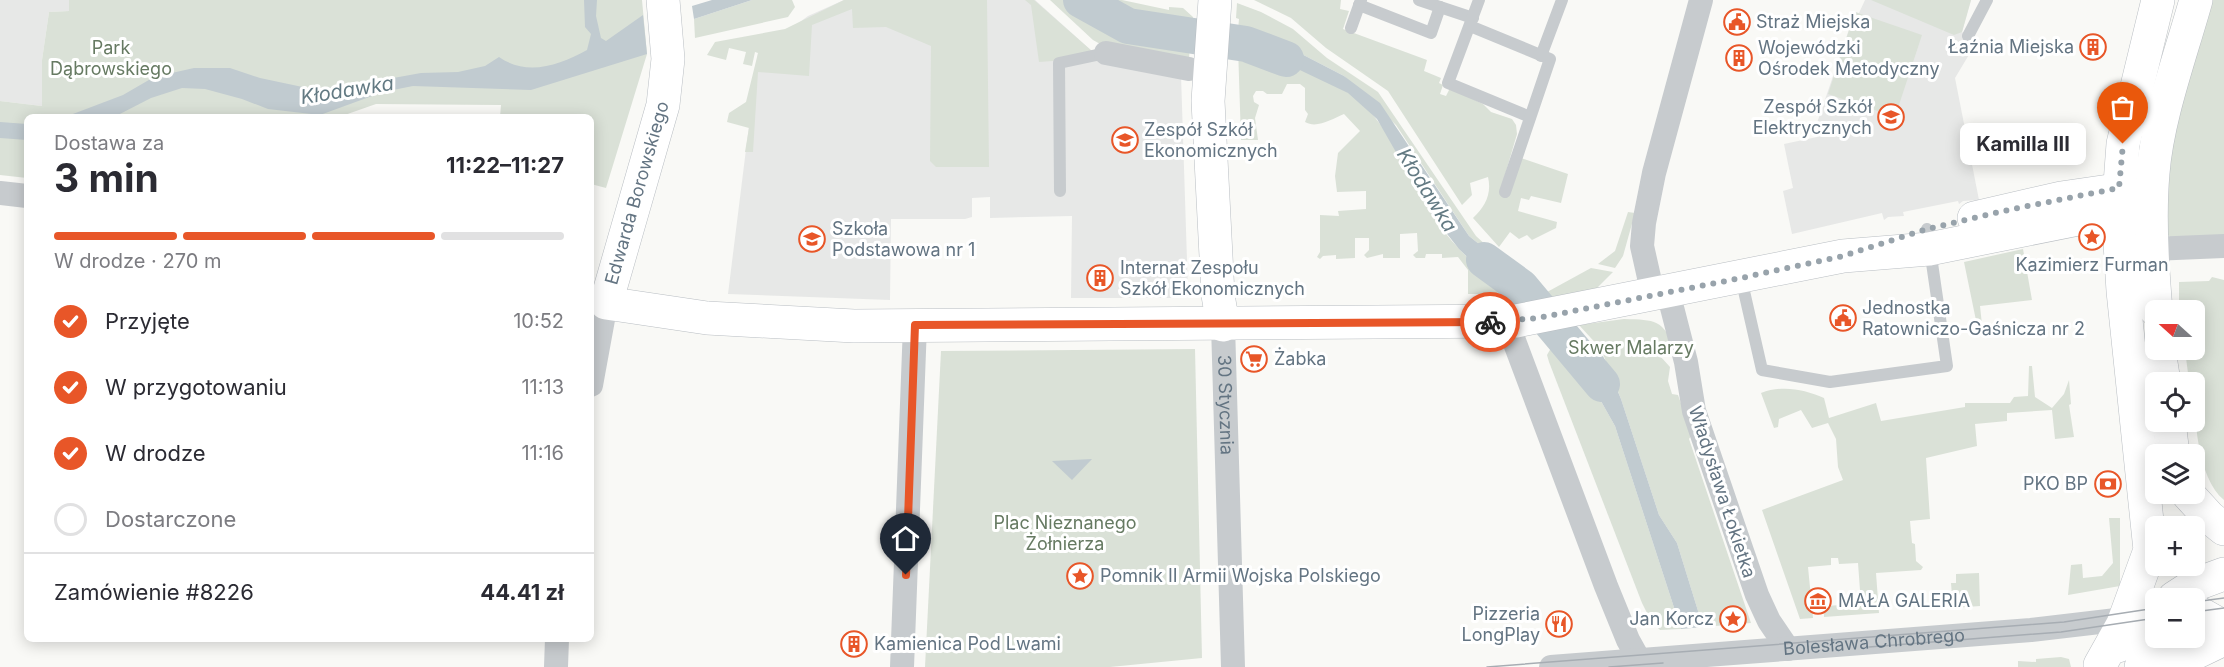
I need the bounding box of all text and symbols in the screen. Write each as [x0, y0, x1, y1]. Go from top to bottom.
public building icon: Straż Miejska [1722, 7, 1752, 37]
place label: Straż Miejska [1756, 11, 1870, 32]
building icon: Łaźnia Miejska [2078, 32, 2108, 62]
place label: Łaźnia Miejska [1948, 36, 2074, 57]
park label: Park Dąbrowskiego [50, 37, 172, 79]
place label: Wojewódzki Ośrodek Metodyczny [1758, 37, 1940, 79]
building icon: Wojewódzki Ośrodek Metodyczny [1724, 43, 1754, 73]
water label: Kłodawka [299, 71, 395, 109]
pin [2097, 82, 2148, 144]
icon: bag [2106, 91, 2139, 124]
place label: Zespół Szkół Elektrycznych [1753, 96, 1873, 138]
street label: Edwarda Borowskiego [600, 99, 673, 287]
school or university icon: Zespół Szkół Elektrycznych [1876, 102, 1906, 132]
place label: Zespół Szkół Ekonomicznych [1144, 119, 1278, 161]
callout: Kamilla III [1961, 123, 2087, 165]
school or university icon: Zespół Szkół Ekonomicznych [1110, 125, 1140, 155]
text: Dostawa za [54, 131, 164, 155]
text: Kamilla III [1976, 132, 2070, 156]
water label: Kłodawka [1392, 144, 1462, 236]
text: 11:22–11:27 [446, 152, 564, 178]
text: 3 min [54, 154, 159, 201]
place label: Szkoła Podstawowa nr 1 [832, 218, 975, 260]
place icon: Kazimierz Furman [2077, 222, 2107, 252]
school or university icon: Szkoła Podstawowa nr 1 [797, 224, 827, 254]
text: W drodze · 270 m [54, 249, 221, 273]
place label: Kazimierz Furman [2015, 254, 2169, 275]
place label: Internat Zespołu Szkół Ekonomicznych [1120, 257, 1305, 299]
building icon: Internat Zespołu Szkół Ekonomicznych [1085, 263, 1115, 293]
courier [1460, 292, 1520, 352]
place label: Jednostka Ratowniczo-Gaśnicza nr 2 [1862, 297, 2085, 339]
north arrow [2145, 300, 2205, 360]
map controls [2145, 300, 2205, 648]
public building icon: Jednostka Ratowniczo-Gaśnicza nr 2 [1828, 303, 1858, 333]
icon: check [54, 305, 87, 338]
icon: bike [1474, 306, 1507, 339]
text: Przyjęte [105, 308, 190, 334]
text: 10:52 [513, 309, 564, 333]
park label: Skwer Malarzy [1568, 337, 1694, 358]
supermarket icon: Żabka [1239, 344, 1269, 374]
place label: Żabka [1274, 347, 1326, 369]
street label: 30 Stycznia [1214, 355, 1238, 455]
icon: check [54, 371, 87, 404]
button: locate [2145, 372, 2205, 432]
text: W przygotowaniu [105, 374, 287, 400]
text: 11:13 [521, 375, 564, 399]
street label: Władysława Łokietka [1685, 403, 1760, 580]
icon: check [54, 437, 87, 470]
text: W drodze [105, 440, 206, 466]
text: 11:16 [521, 441, 564, 465]
button: layers [2145, 444, 2205, 504]
bank icon: PKO BP [2093, 469, 2123, 499]
place label: PKO BP [2023, 473, 2088, 494]
text: Dostarczone [105, 506, 236, 532]
park label: Plac Nieznanego Żołnierza [993, 512, 1137, 554]
pin [880, 513, 931, 575]
button: + [2145, 516, 2205, 576]
icon: home [889, 522, 922, 555]
place icon: Pomnik II Armii Wojska Polskiego [1065, 561, 1095, 591]
place label: Pomnik II Armii Wojska Polskiego [1100, 565, 1381, 586]
text: Zamówienie #8226 [54, 579, 254, 605]
text: 44.41 zł [480, 579, 564, 605]
museum icon: MAŁA GALERIA [1803, 586, 1833, 616]
button: − [2145, 588, 2205, 648]
place label: MAŁA GALERIA [1838, 590, 1970, 611]
place label: Pizzeria LongPlay [1462, 603, 1540, 645]
place icon: Jan Korcz [1718, 604, 1748, 634]
place label: Jan Korcz [1629, 608, 1714, 629]
restaurant icon: Pizzeria LongPlay [1544, 609, 1574, 639]
street label: Bolesława Chrobrego [1782, 624, 1966, 659]
building icon: Kamienica Pod Lwami [839, 629, 869, 659]
place label: Kamienica Pod Lwami [874, 633, 1061, 654]

